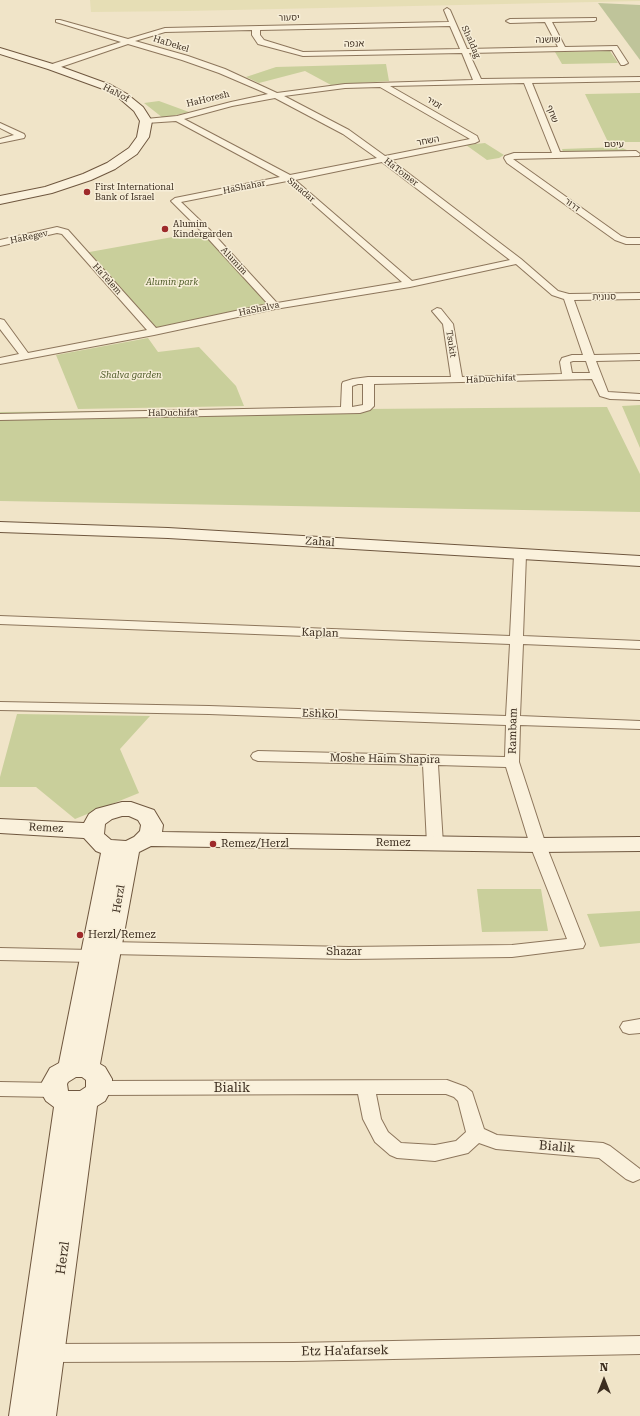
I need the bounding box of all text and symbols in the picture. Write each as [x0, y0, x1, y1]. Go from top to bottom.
street label: יסעור [278, 12, 300, 24]
street label: Shaldag [459, 24, 483, 60]
street label: HaDekel [152, 33, 190, 55]
street label: שושנה [535, 34, 561, 46]
street label: אנפה [344, 38, 364, 50]
street label: HaNof [101, 82, 131, 104]
street label: HaHoresh [185, 88, 231, 110]
street label: זמיר [424, 94, 444, 112]
street label: שחף [544, 104, 560, 124]
street label: השחר [416, 134, 440, 148]
street label: עיטם [604, 139, 624, 149]
street label: HaTomer [382, 156, 420, 188]
street label: Smadar [285, 175, 317, 205]
street label: HaShahar [222, 178, 266, 196]
place label: First International Bank of Israel [95, 182, 174, 203]
marker: First International Bank of Israel [82, 187, 92, 197]
street label: דרור [562, 196, 582, 214]
place label: Alumim Kindergarden [173, 219, 232, 240]
marker: Alumim Kindergarden [160, 224, 170, 234]
street label: HaRegev [9, 228, 49, 246]
street label: Alumim [218, 245, 250, 277]
street label: HaTelem [90, 261, 124, 297]
park label: Alumin park [146, 277, 198, 287]
street label: סנונית [592, 291, 616, 303]
street label: HaShalva [238, 299, 280, 319]
street label: Tsukit [444, 330, 458, 358]
park label: Shalva garden [100, 370, 162, 380]
street label: HaDuchifat [466, 372, 516, 386]
street label: HaDuchifat [148, 407, 198, 419]
street label: Zahal [305, 534, 335, 550]
street label: Kaplan [301, 626, 339, 640]
street label: Eshkol [302, 707, 338, 721]
street label: Rambam [506, 708, 520, 754]
street label: Moshe Haim Shapira [330, 751, 440, 767]
street label: Remez [28, 821, 64, 835]
street label: Remez [376, 836, 410, 850]
place label: Remez/Herzl [221, 837, 289, 851]
marker: Remez/Herzl [208, 839, 218, 849]
street label: Herzl [110, 884, 128, 914]
place label: Herzl/Remez [88, 928, 156, 942]
marker: Herzl/Remez [75, 930, 85, 940]
street label: Shazar [326, 945, 362, 959]
street label: Bialik [214, 1080, 250, 1096]
street label: Bialik [538, 1138, 576, 1156]
street label: Herzl [53, 1240, 73, 1276]
street label: Etz Ha'afarsek [301, 1342, 389, 1360]
north arrow [584, 1360, 624, 1400]
text: N [600, 1361, 608, 1374]

